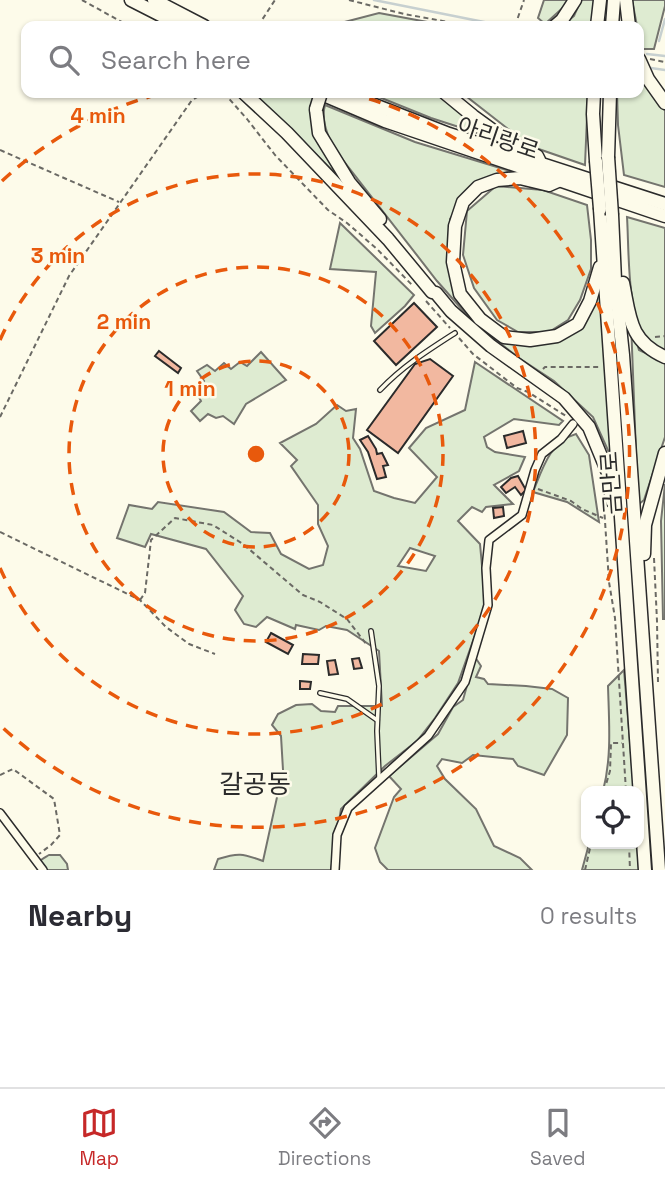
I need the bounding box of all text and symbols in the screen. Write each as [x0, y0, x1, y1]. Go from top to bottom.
search box [21, 21, 644, 98]
icon: search [45, 41, 83, 79]
text: Search here [101, 43, 251, 77]
text: 4 min [70, 102, 126, 129]
street label: 아리랑로 [453, 110, 543, 166]
text: 3 min [31, 242, 85, 269]
text: 2 min [97, 308, 151, 335]
text: 1 min [164, 375, 216, 402]
centre of rings [244, 442, 268, 466]
street label: 금만로 [594, 450, 628, 516]
district label: 갈공동 [219, 767, 291, 801]
map controls [581, 786, 644, 849]
button: locate [581, 786, 644, 849]
text: Nearby [28, 896, 132, 935]
text: 0 results [540, 901, 637, 931]
tab: Map [79, 1104, 119, 1171]
tab: Directions [278, 1104, 371, 1171]
tab: Saved [530, 1104, 586, 1171]

